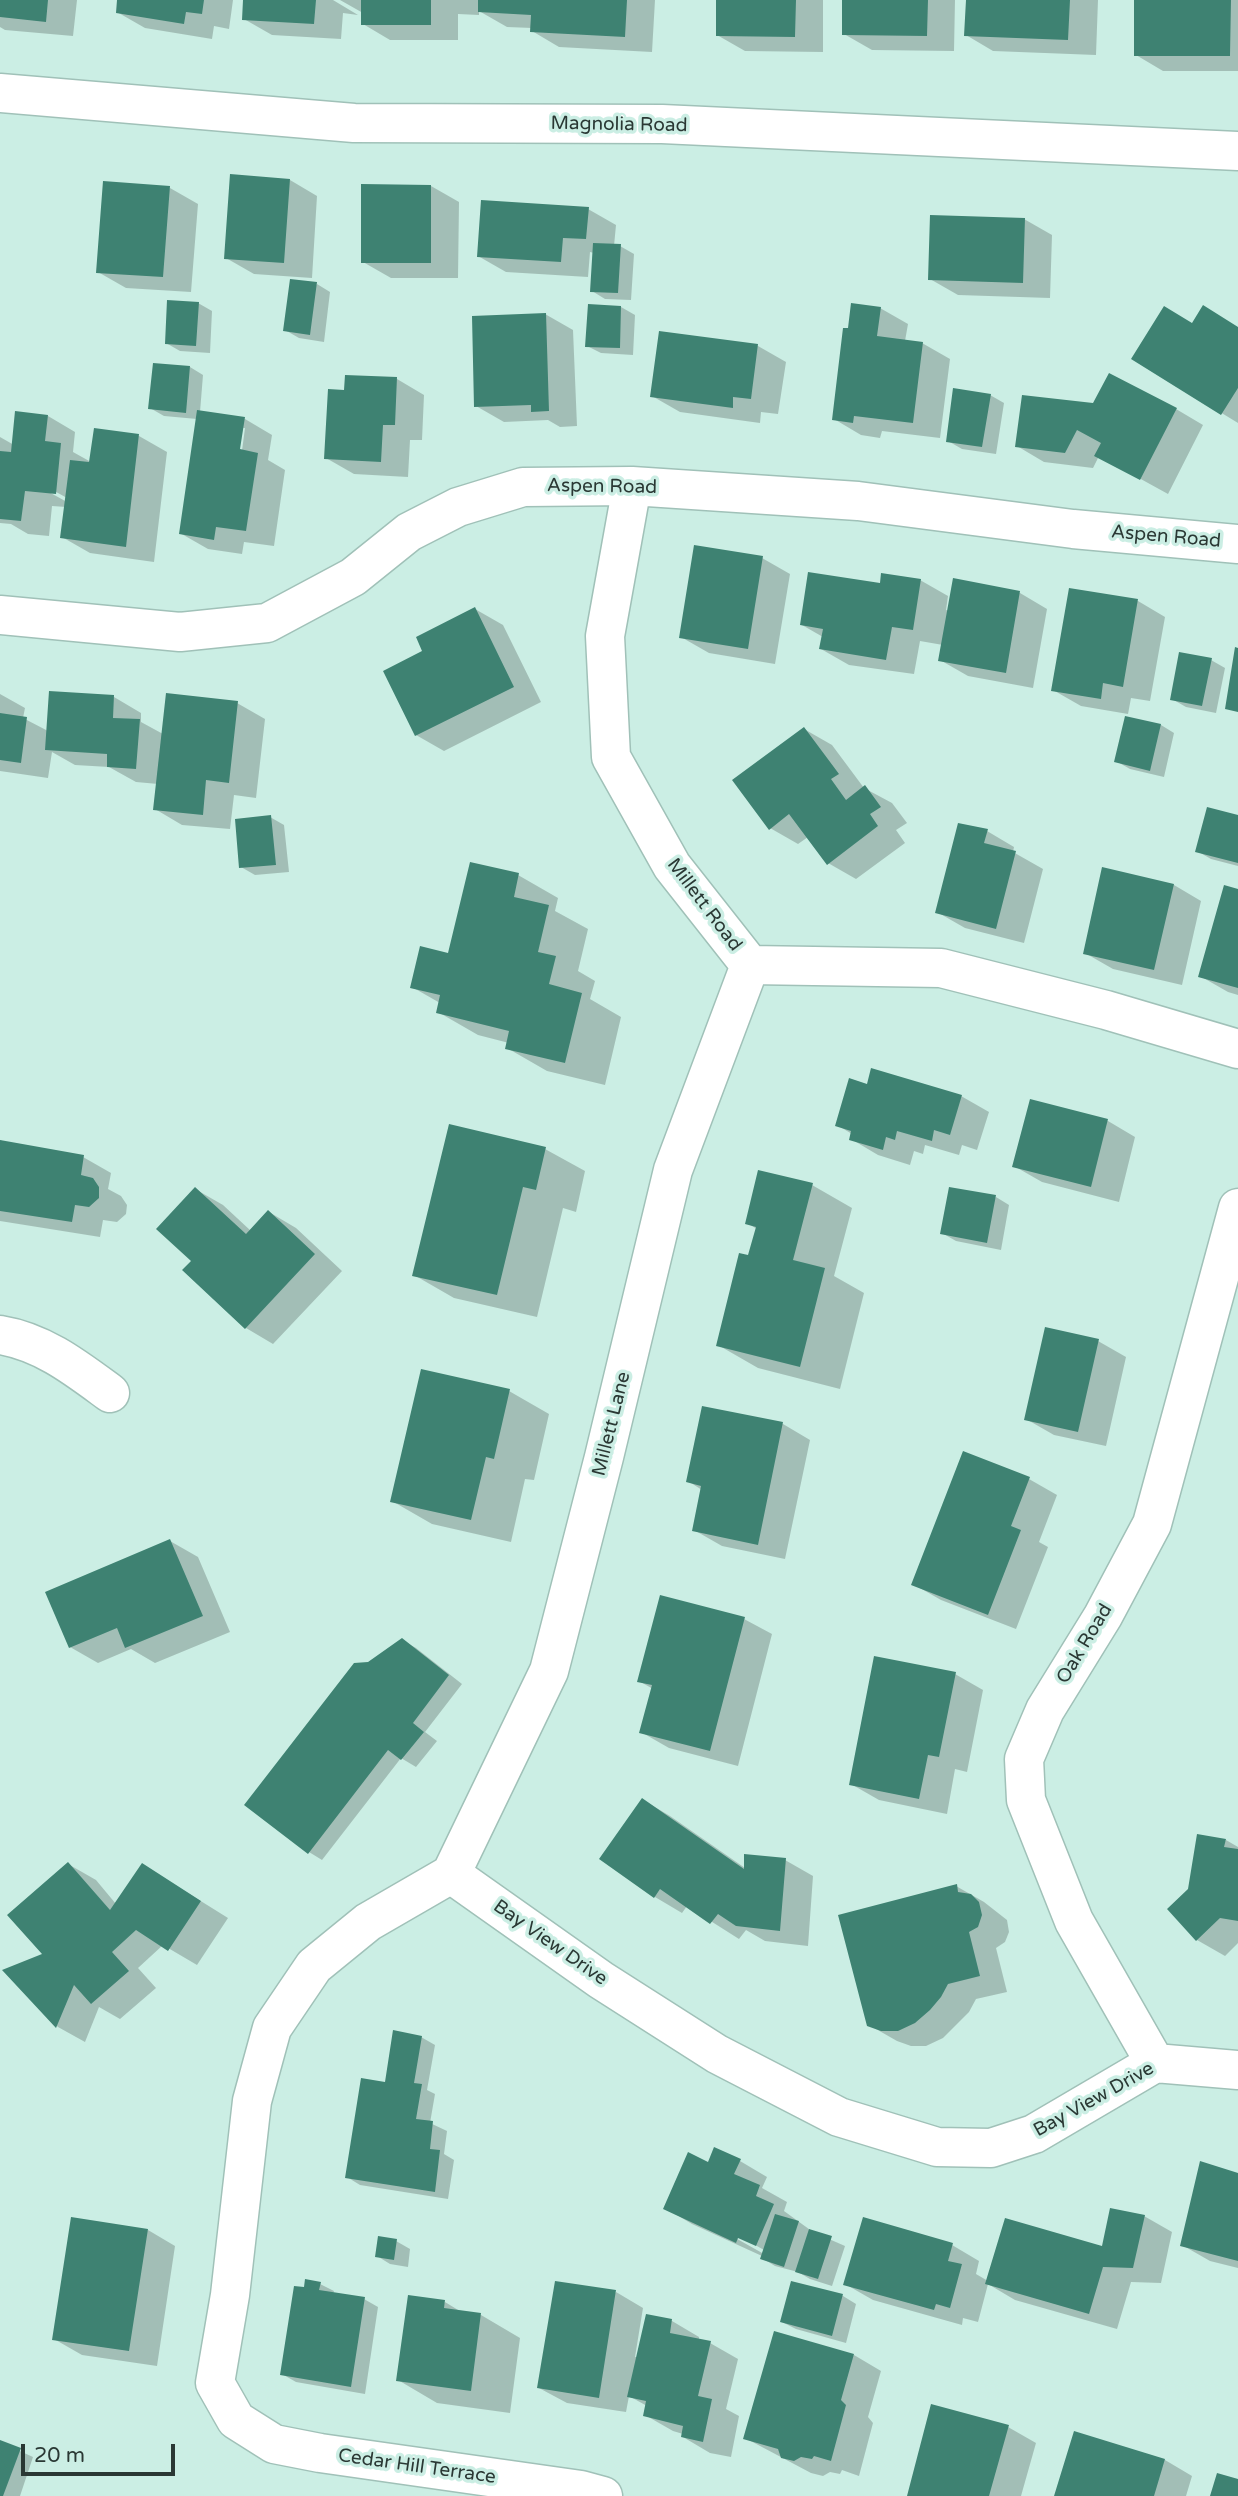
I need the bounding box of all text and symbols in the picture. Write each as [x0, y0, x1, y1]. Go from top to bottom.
street label: Magnolia Road [550, 112, 688, 138]
street label: Aspen Road [547, 475, 657, 499]
street label: Aspen Road [1110, 521, 1222, 553]
street label: Millett Road [662, 854, 746, 956]
street label: Millett Lane [588, 1370, 636, 1478]
street label: Oak Road [1052, 1600, 1118, 1688]
street label: Bay View Drive [489, 1895, 611, 1991]
street label: Bay View Drive [1030, 2058, 1158, 2142]
scale bar [24, 2430, 178, 2474]
text: 20 m [34, 2443, 85, 2468]
street label: Cedar Hill Terrace [337, 2445, 497, 2489]

